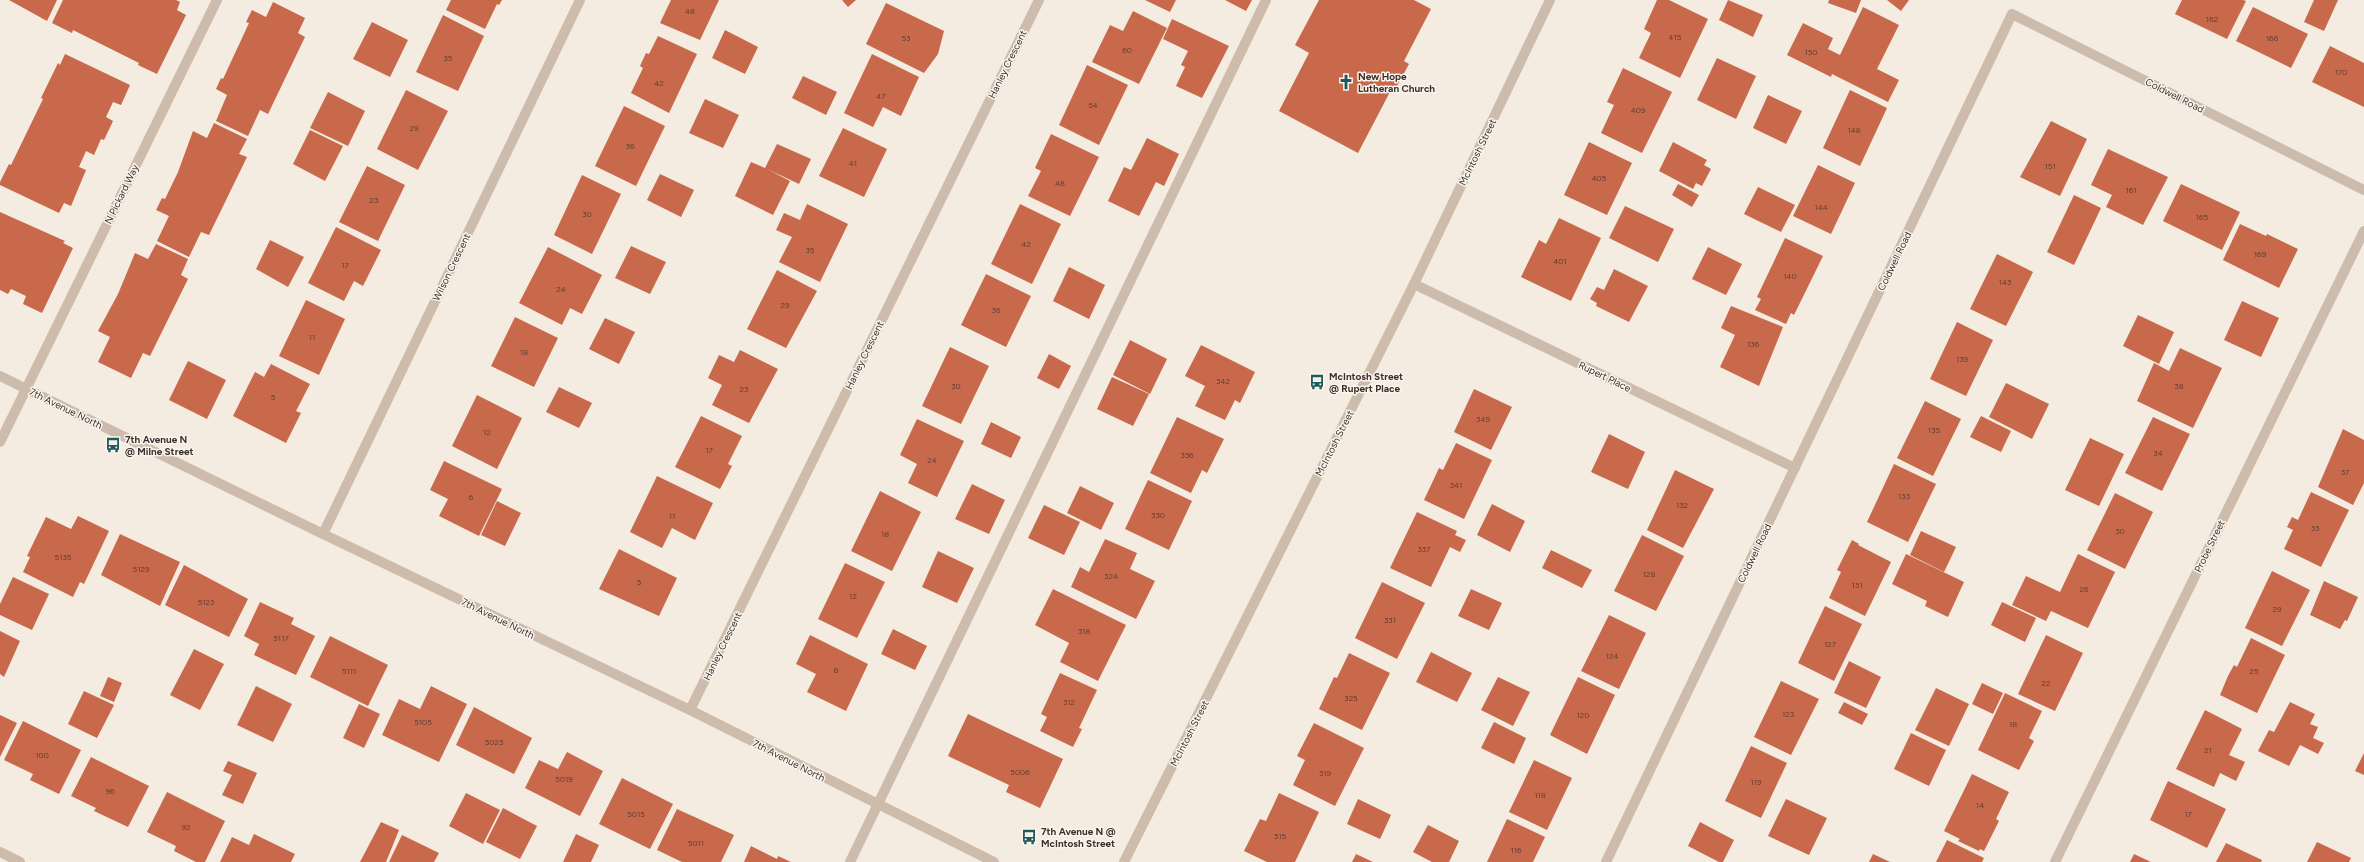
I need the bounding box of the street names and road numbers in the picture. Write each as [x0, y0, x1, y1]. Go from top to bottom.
street label: Hanley Crescent [985, 28, 1030, 100]
street label: Coldwell Road [2143, 75, 2206, 116]
street label: McIntosh Street [1456, 117, 1499, 188]
street label: N Pickard Way [101, 162, 142, 226]
street label: Coldwell Road [1875, 229, 1914, 293]
street label: Wilson Crescent [429, 231, 474, 303]
street label: Hanley Crescent [842, 319, 887, 391]
street label: Rupert Place [1576, 358, 1634, 395]
street label: 7th Avenue North [27, 385, 105, 432]
street label: McIntosh Street [1312, 408, 1357, 478]
street label: Probe Street [2191, 518, 2228, 575]
street label: Coldwell Road [1735, 521, 1774, 585]
street label: 7th Avenue North [459, 595, 537, 642]
street label: Hanley Crescent [700, 610, 745, 682]
street label: McIntosh Street [1167, 698, 1212, 768]
street label: 7th Avenue North [750, 737, 828, 785]

